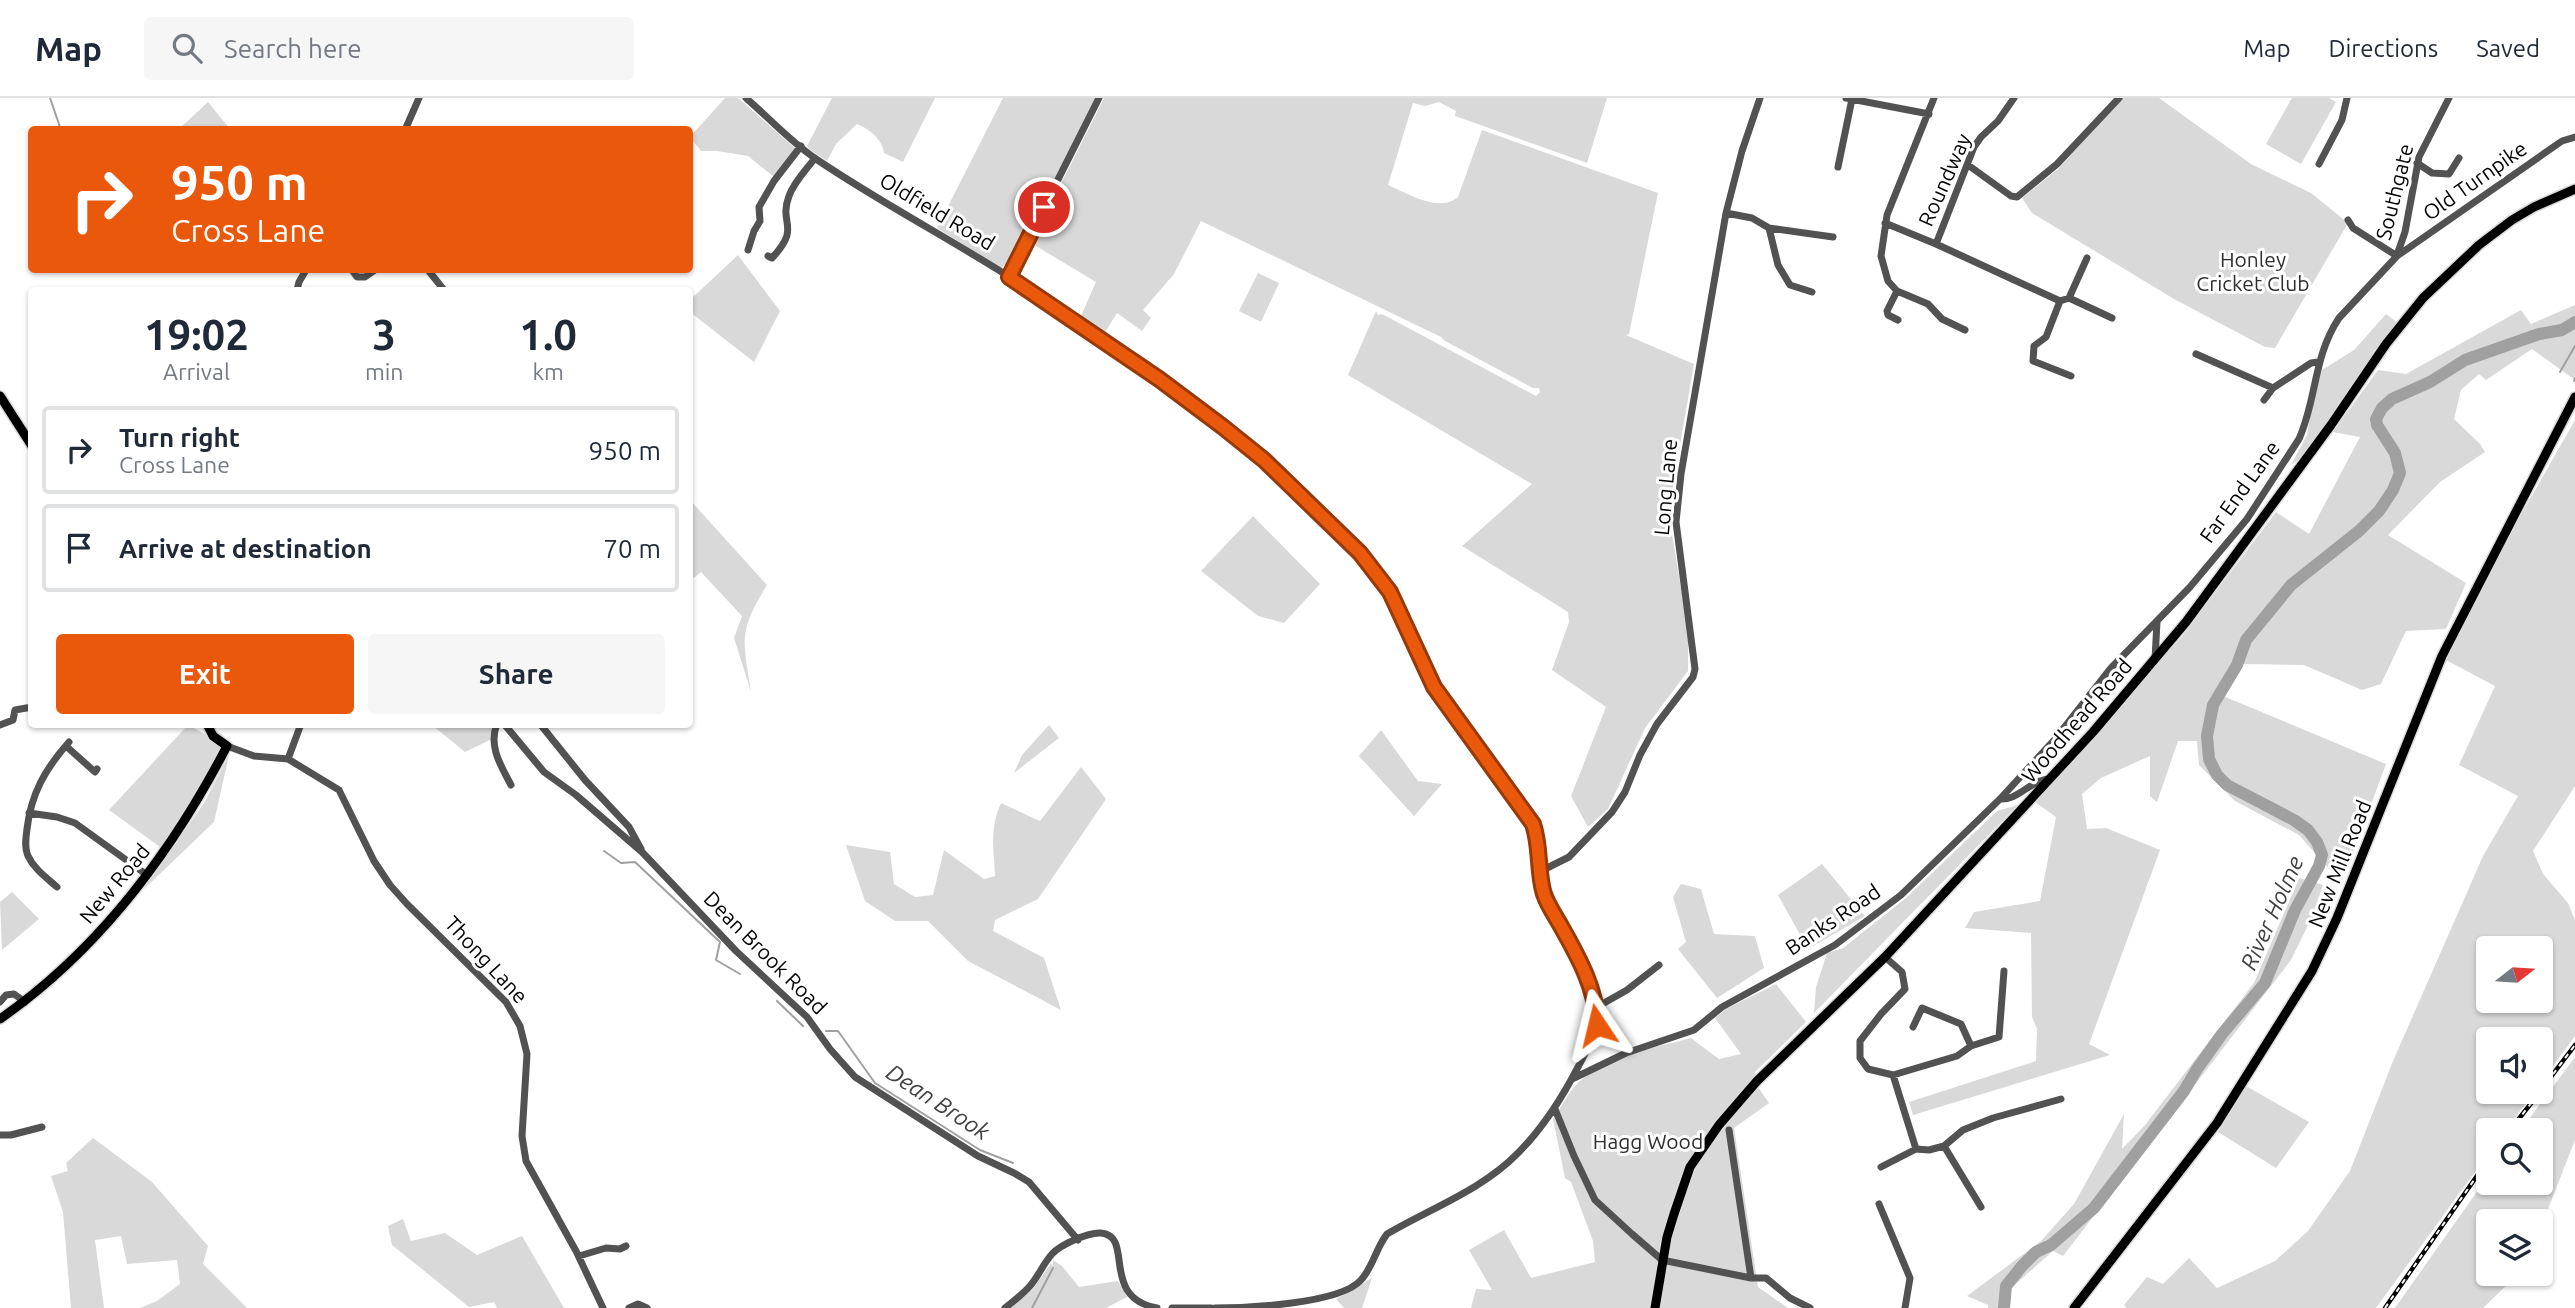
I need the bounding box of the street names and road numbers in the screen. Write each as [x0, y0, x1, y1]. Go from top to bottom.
street label: Roundway [1913, 130, 1975, 230]
street label: Old Turnpike [2418, 136, 2531, 225]
street label: Southgate [2371, 141, 2418, 242]
street label: Oldfield Road [876, 167, 999, 255]
street label: Far End Lane [2194, 436, 2284, 547]
street label: Long Lane [1649, 438, 1681, 536]
street label: Woodhead Road [2016, 654, 2136, 787]
street label: New Mill Road [2303, 796, 2376, 931]
street label: New Road [74, 839, 154, 928]
street label: Banks Road [1781, 879, 1884, 960]
street label: Dean Brook Road [699, 886, 832, 1019]
street label: Thong Lane [440, 911, 533, 1008]

